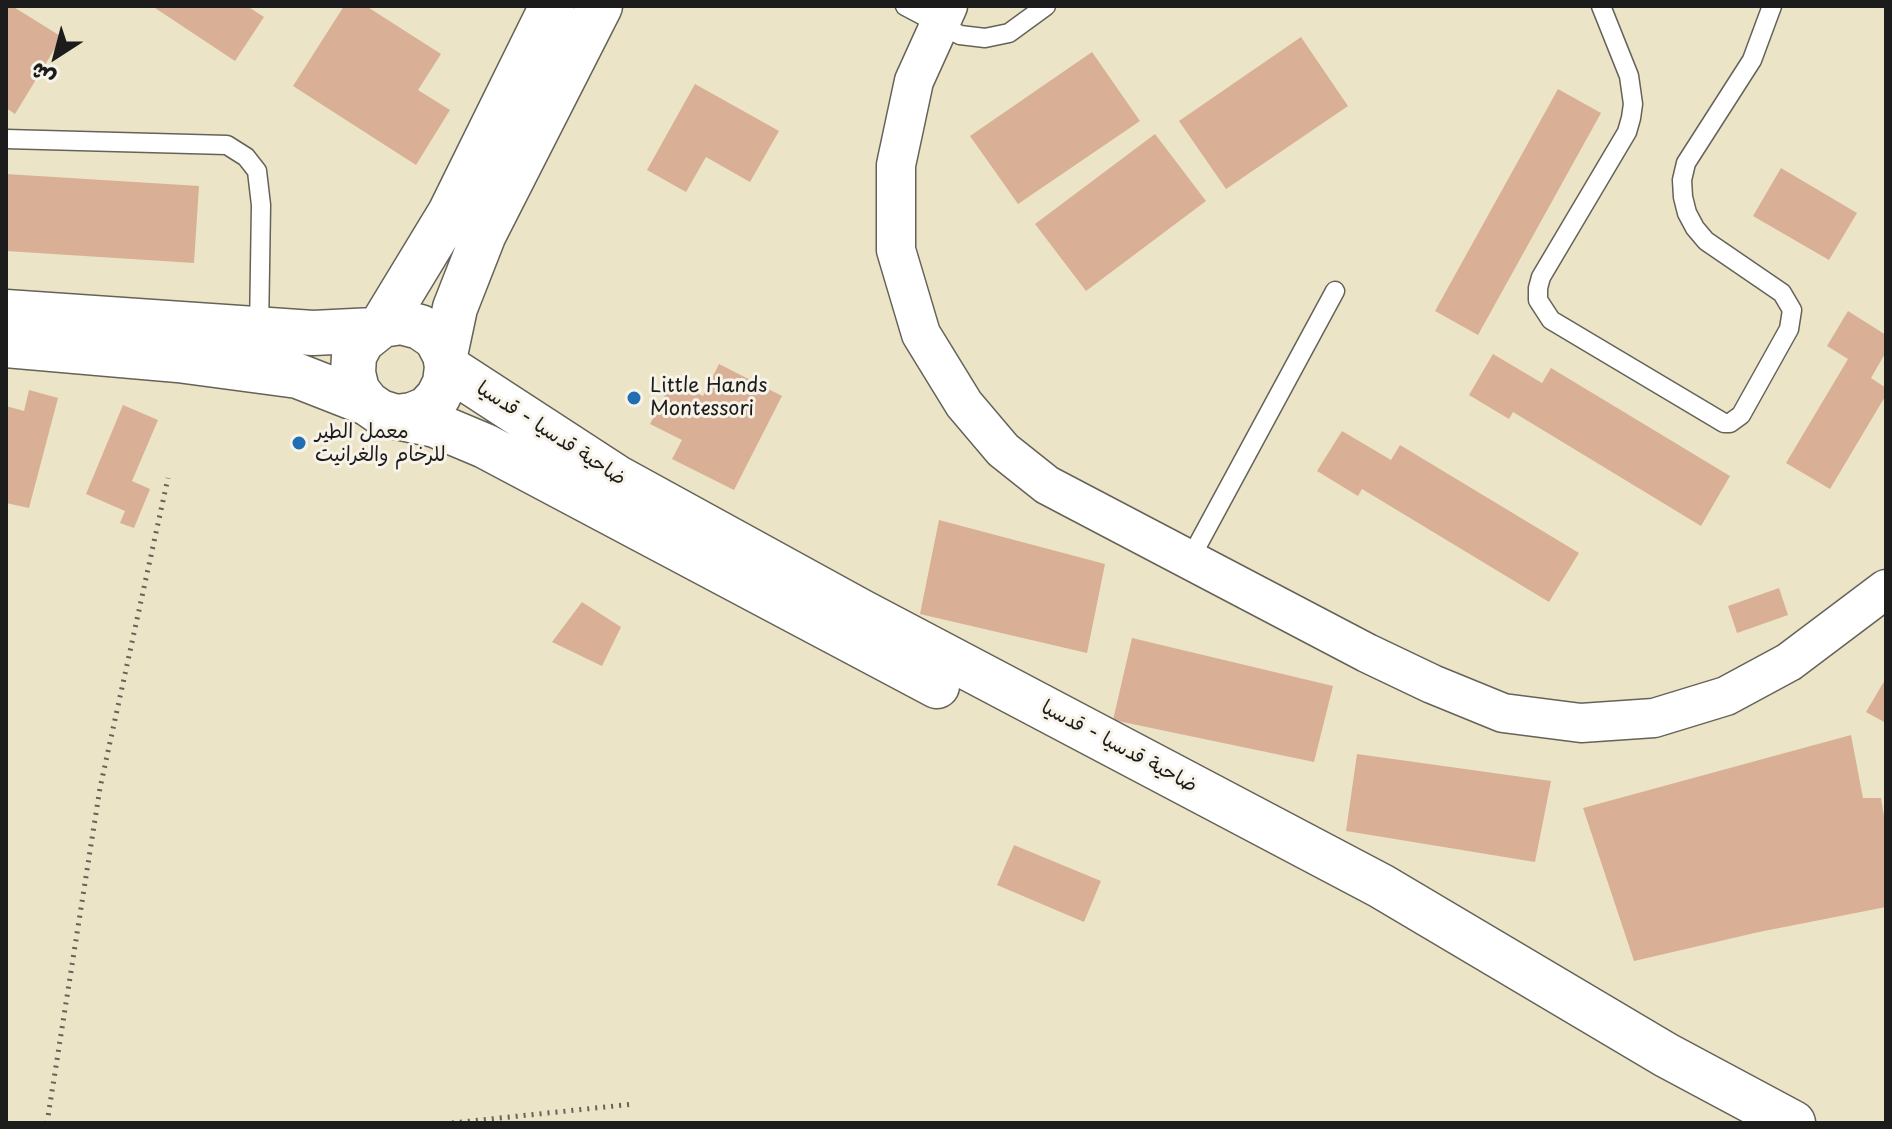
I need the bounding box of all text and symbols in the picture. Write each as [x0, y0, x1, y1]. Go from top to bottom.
north arrow [16, 16, 96, 96]
text: ش [22, 55, 61, 96]
place label: Little Hands Montessori [650, 374, 767, 421]
street label: ضاحية قدسيا - قدسيا [472, 377, 630, 491]
marker: Little Hands Montessori [625, 389, 643, 407]
place label: معمل الطير للرخام والغرانيت [315, 420, 446, 467]
marker: معمل الطير للرخام والغرانيت [290, 434, 308, 452]
street label: ضاحية قدسيا - قدسيا [1037, 696, 1201, 798]

